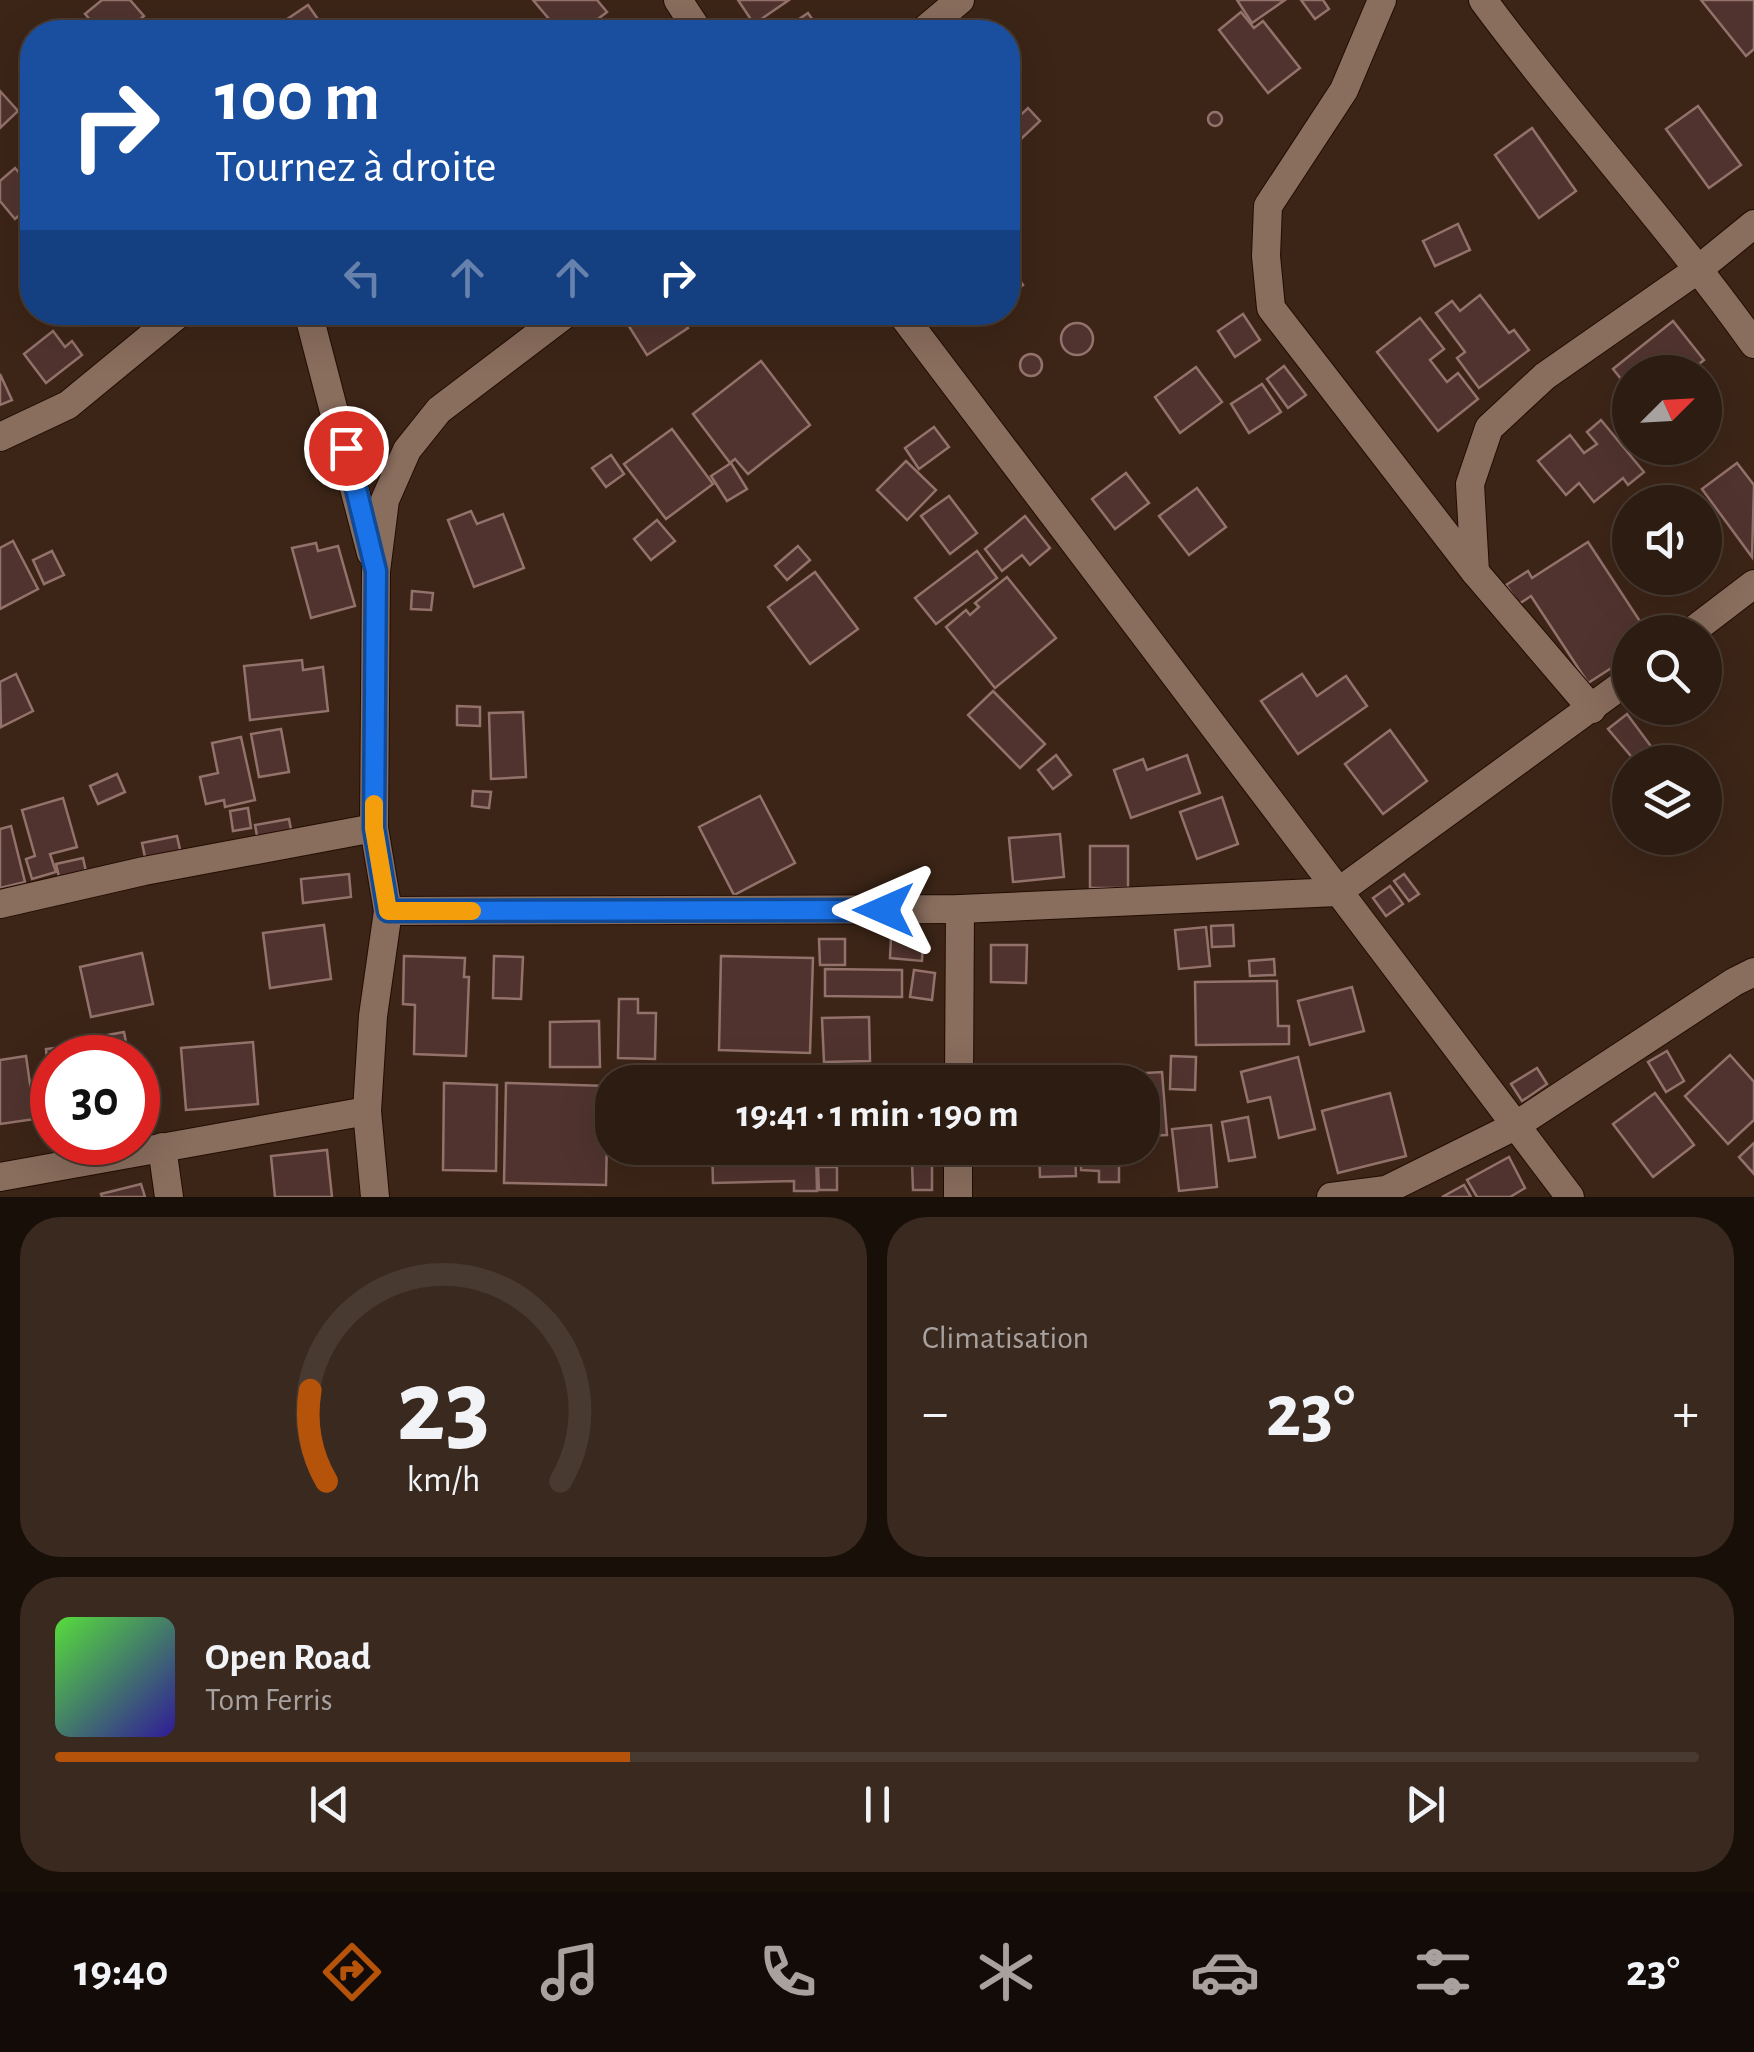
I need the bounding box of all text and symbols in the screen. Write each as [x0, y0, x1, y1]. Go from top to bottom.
icon: right [50, 60, 180, 190]
text: 100 m [215, 63, 380, 133]
text: Tournez à droite [215, 145, 497, 190]
icon: left [335, 250, 390, 305]
icon: ahead [440, 250, 495, 305]
icon: ahead [545, 250, 600, 305]
icon: right [650, 250, 705, 305]
north arrow [1612, 355, 1722, 465]
map controls [1612, 355, 1722, 855]
pin [304, 406, 389, 491]
icon: arrive [319, 421, 374, 476]
button: sound [1612, 485, 1722, 595]
button: search [1612, 615, 1722, 725]
button: layers [1612, 745, 1722, 855]
position arrow [832, 858, 936, 962]
speed limit sign: 30 [30, 1035, 160, 1165]
text: 19:41 · 1 min · 190 m [736, 1096, 1019, 1134]
text: Climatisation [922, 1322, 1089, 1354]
text: 23 [397, 1356, 490, 1460]
text: 23° [1266, 1375, 1355, 1450]
text: − [922, 1386, 948, 1441]
text: + [1673, 1386, 1699, 1441]
text: km/h [407, 1462, 480, 1498]
text: Open Road [205, 1639, 371, 1677]
text: Tom Ferris [205, 1684, 333, 1716]
icon: previous [302, 1777, 357, 1832]
icon: pause [850, 1777, 905, 1832]
icon: next [1398, 1777, 1453, 1832]
icon: directions [317, 1937, 387, 2007]
icon: music [535, 1937, 605, 2007]
icon: phone [753, 1937, 823, 2007]
icon: climate [971, 1937, 1041, 2007]
icon: car [1190, 1937, 1260, 2007]
icon: filters [1408, 1937, 1478, 2007]
text: 19:40 [74, 1949, 168, 1994]
text: 23° [1626, 1949, 1680, 1994]

